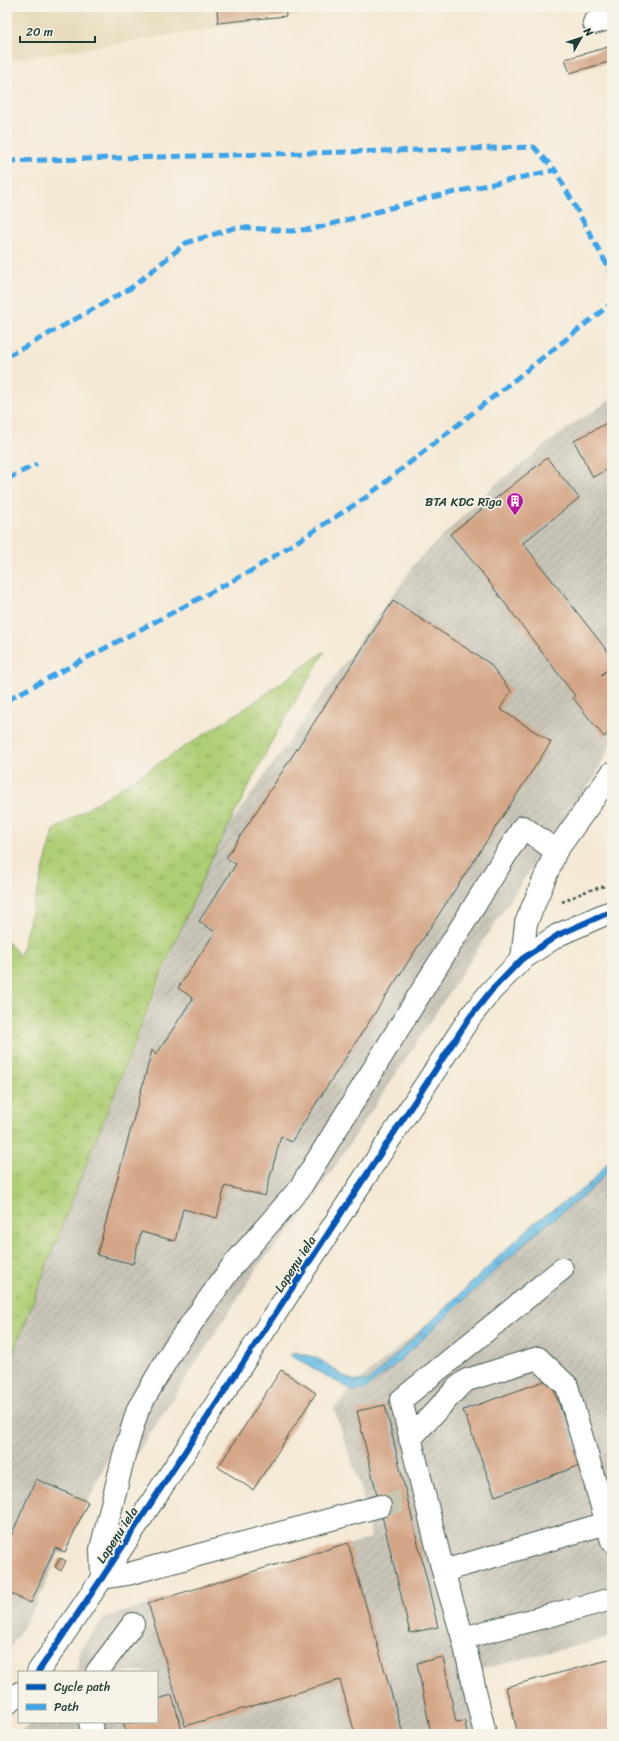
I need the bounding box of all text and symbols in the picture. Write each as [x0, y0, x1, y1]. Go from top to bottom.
scale bar [20, 18, 95, 44]
north arrow [561, 18, 601, 58]
text: 20 m [26, 21, 53, 43]
text: N [578, 22, 598, 41]
place label: BTA KDC Rīga [425, 490, 502, 513]
building icon: BTA KDC Rīga [505, 491, 525, 516]
street label: Lapeņu iela [268, 1231, 322, 1297]
street label: Lapeņu iela [90, 1502, 144, 1568]
legend [18, 1671, 158, 1723]
text: Cycle path [54, 1676, 110, 1698]
text: Path [54, 1696, 79, 1718]

